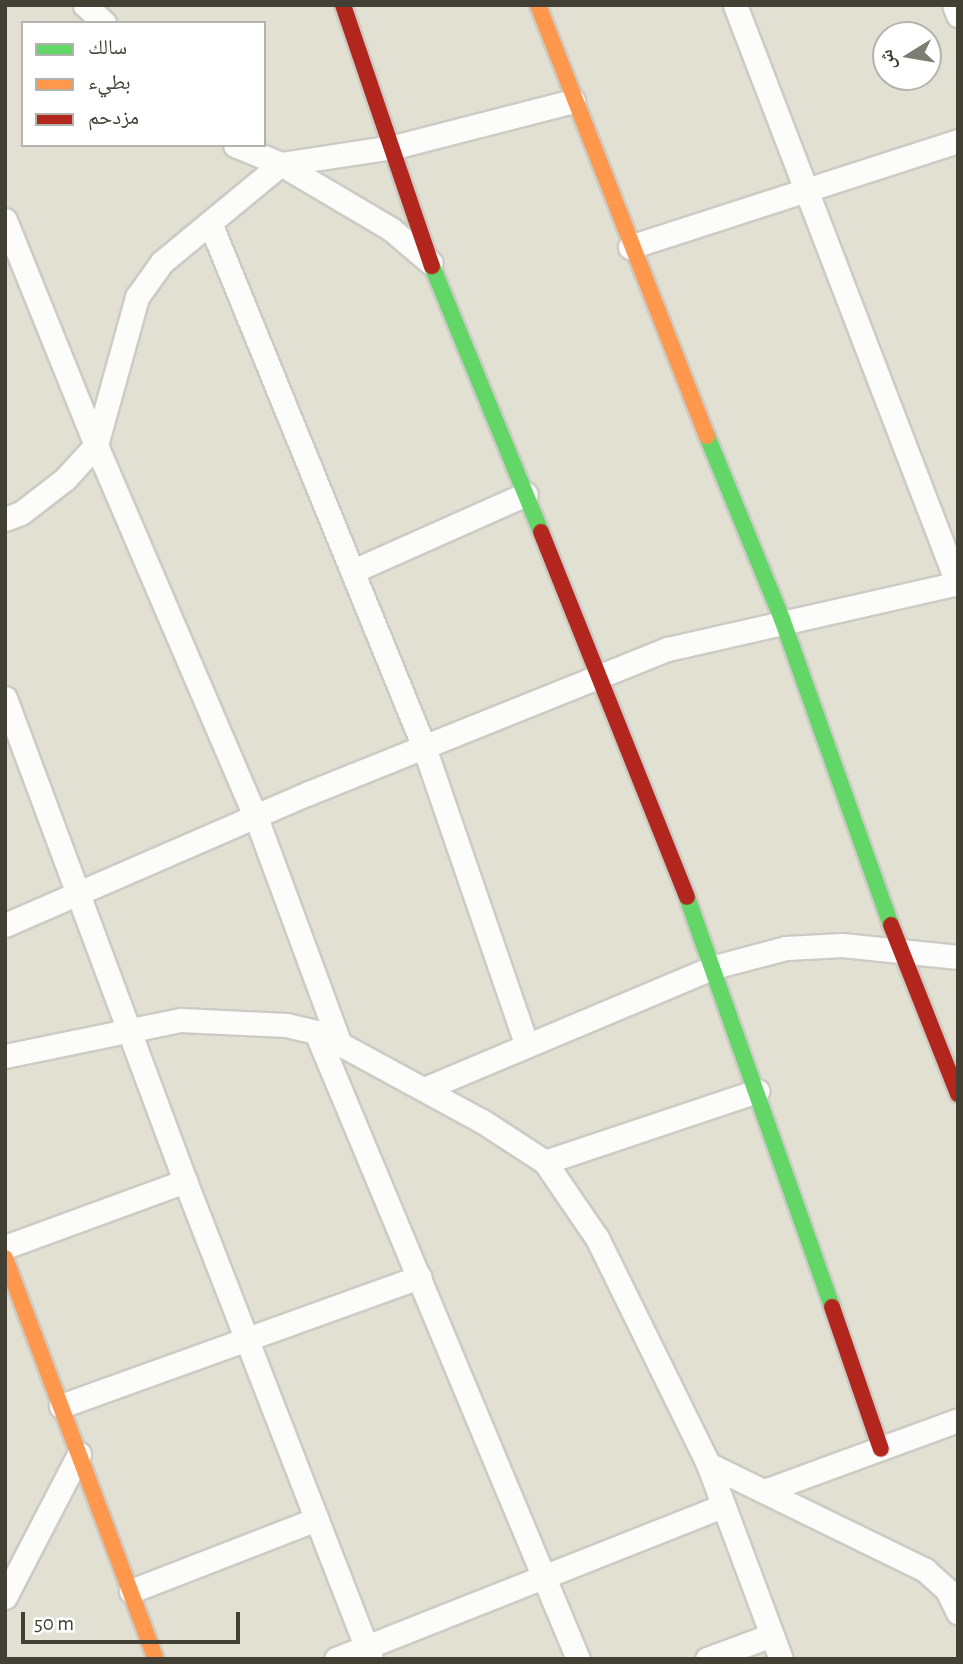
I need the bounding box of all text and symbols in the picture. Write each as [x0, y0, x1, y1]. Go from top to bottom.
legend [21, 21, 266, 147]
north arrow [872, 21, 942, 91]
text: سالك [88, 37, 127, 58]
text: ش [877, 48, 899, 71]
text: بطيء [88, 72, 131, 93]
text: مزدحم [88, 107, 139, 128]
scale bar [24, 1598, 243, 1642]
text: 50 m [34, 1613, 74, 1634]

